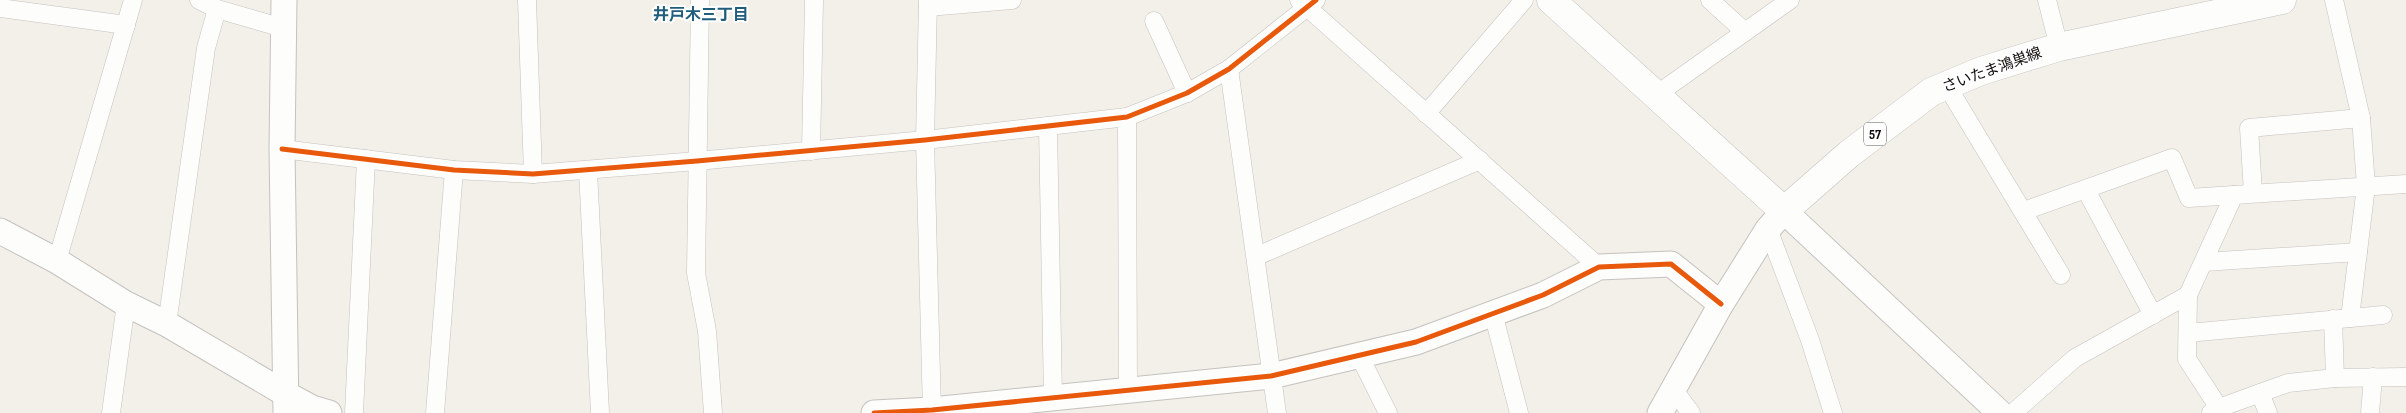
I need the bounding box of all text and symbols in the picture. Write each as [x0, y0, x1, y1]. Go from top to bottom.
district label: 井戸木三丁目 [653, 5, 749, 25]
street label: さいたま鴻巣線 [1940, 43, 2044, 97]
road number: 57 [1864, 122, 1886, 146]

